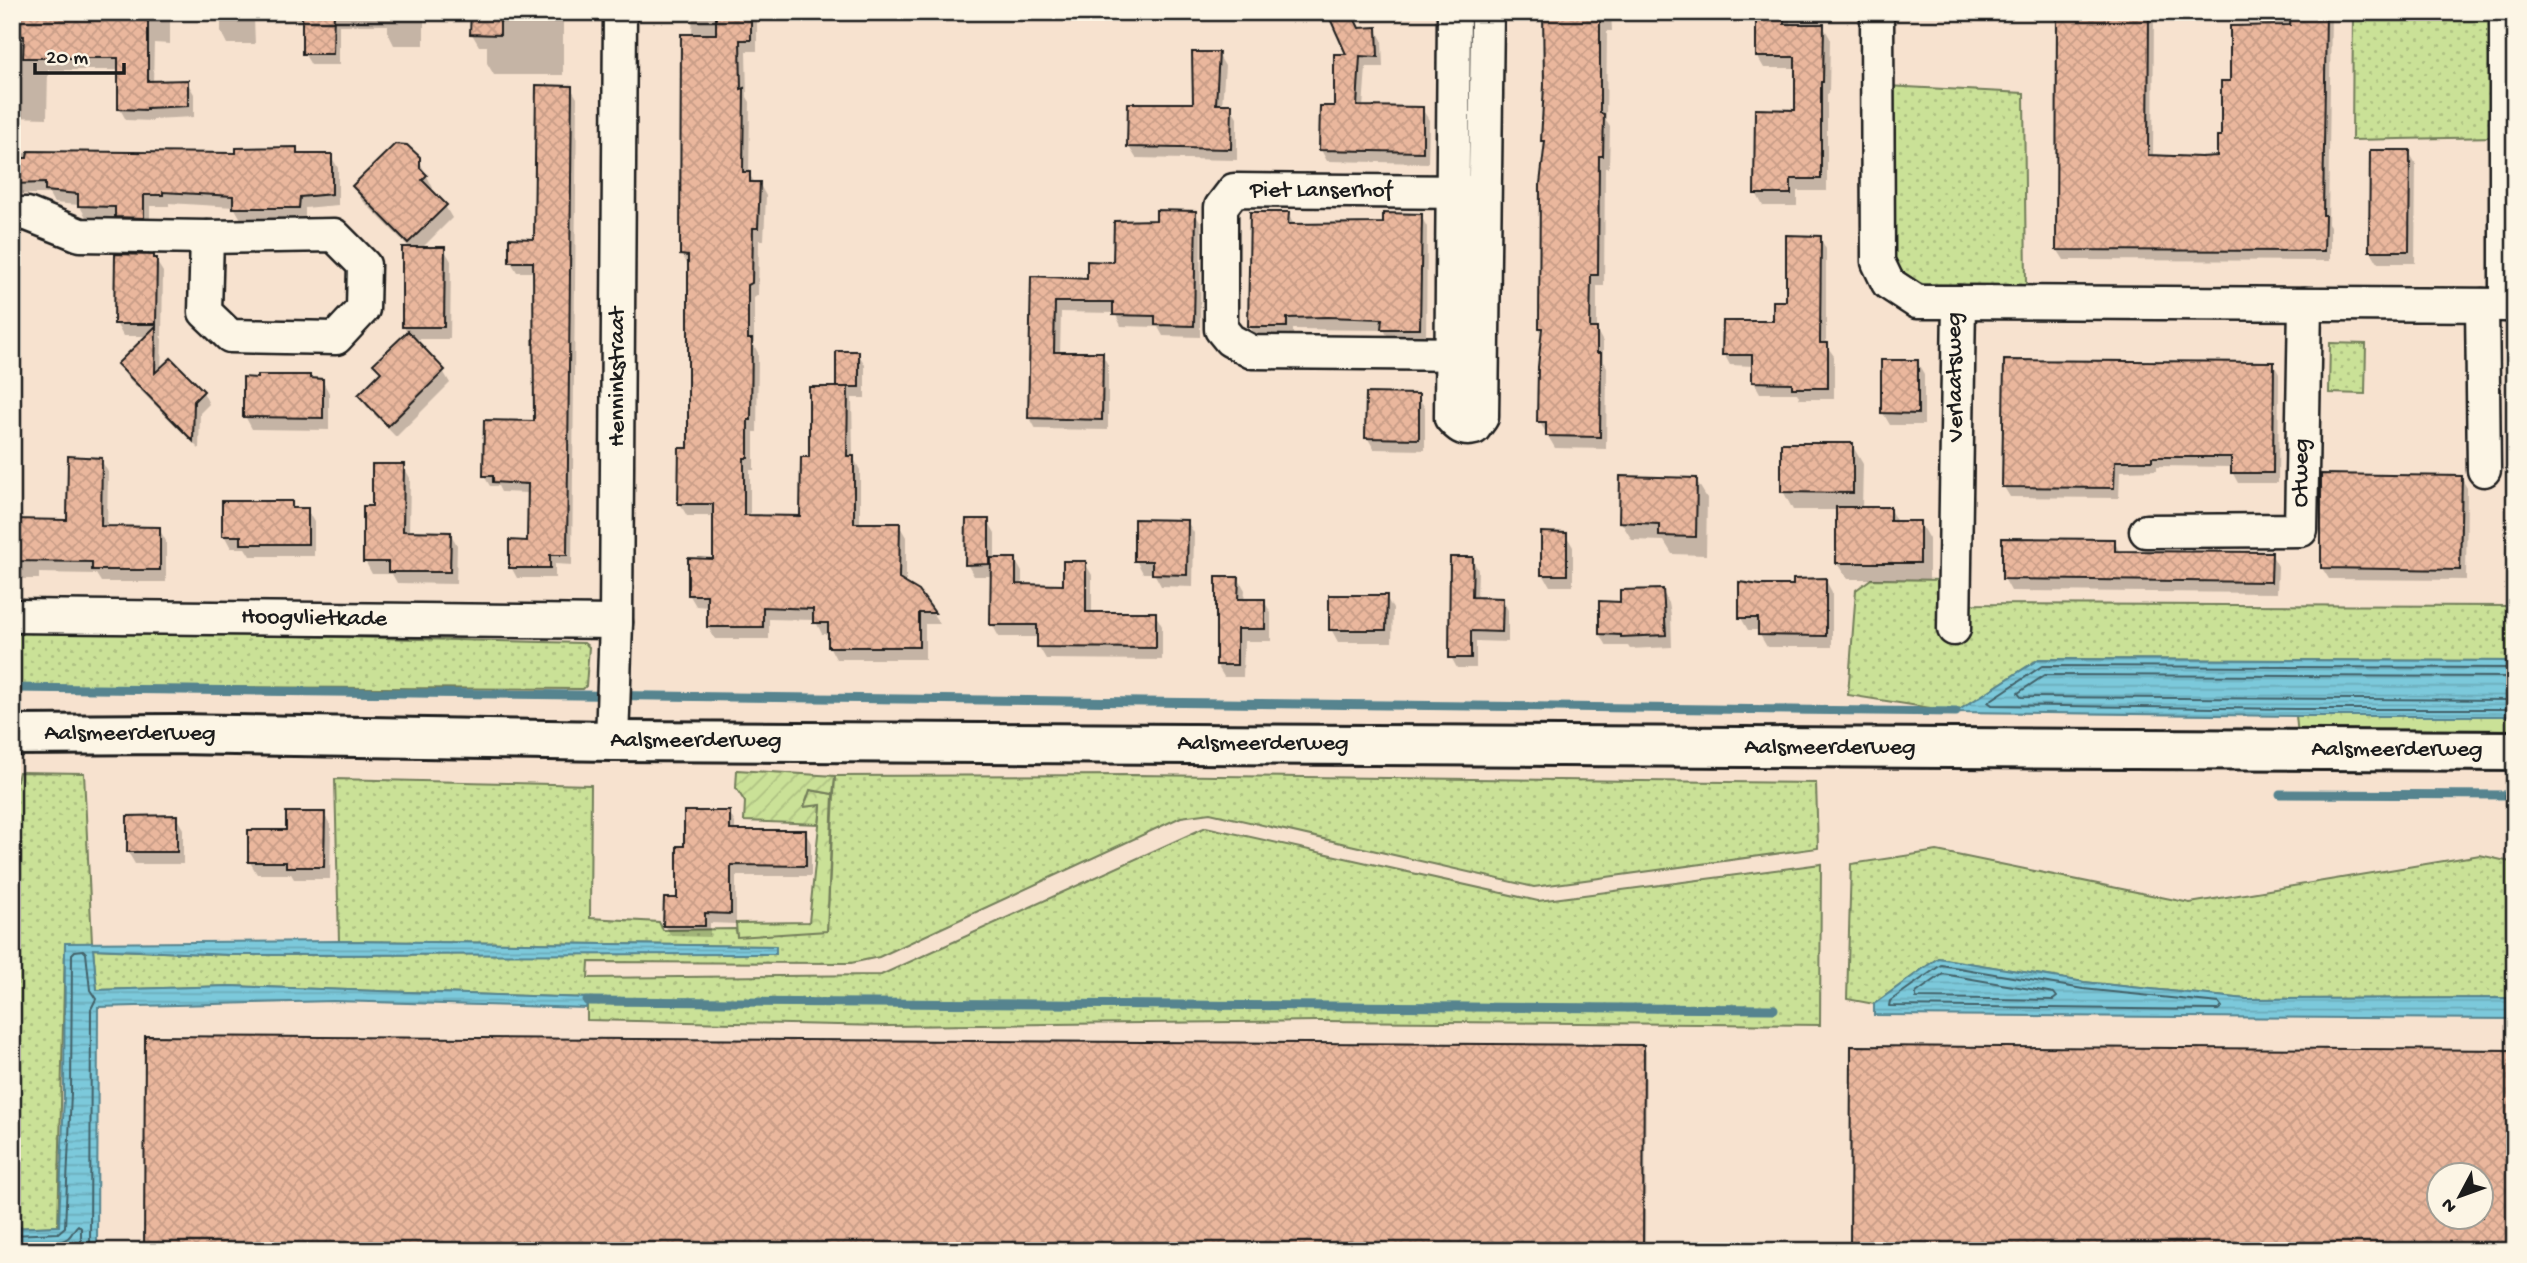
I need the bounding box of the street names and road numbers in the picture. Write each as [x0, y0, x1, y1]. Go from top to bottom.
street label: Piet Lanserhof [1249, 177, 1394, 206]
street label: Henninkstraat [604, 305, 633, 447]
street label: Verlaatsweg [1940, 312, 1972, 443]
street label: Otweg [2287, 438, 2317, 508]
street label: Hoogvlietkade [241, 603, 388, 635]
street label: Aalsmeerderweg [44, 720, 216, 749]
street label: Aalsmeerderweg [610, 727, 782, 756]
street label: Aalsmeerderweg [1177, 730, 1349, 759]
street label: Aalsmeerderweg [1744, 734, 1916, 763]
street label: Aalsmeerderweg [2311, 736, 2483, 765]

